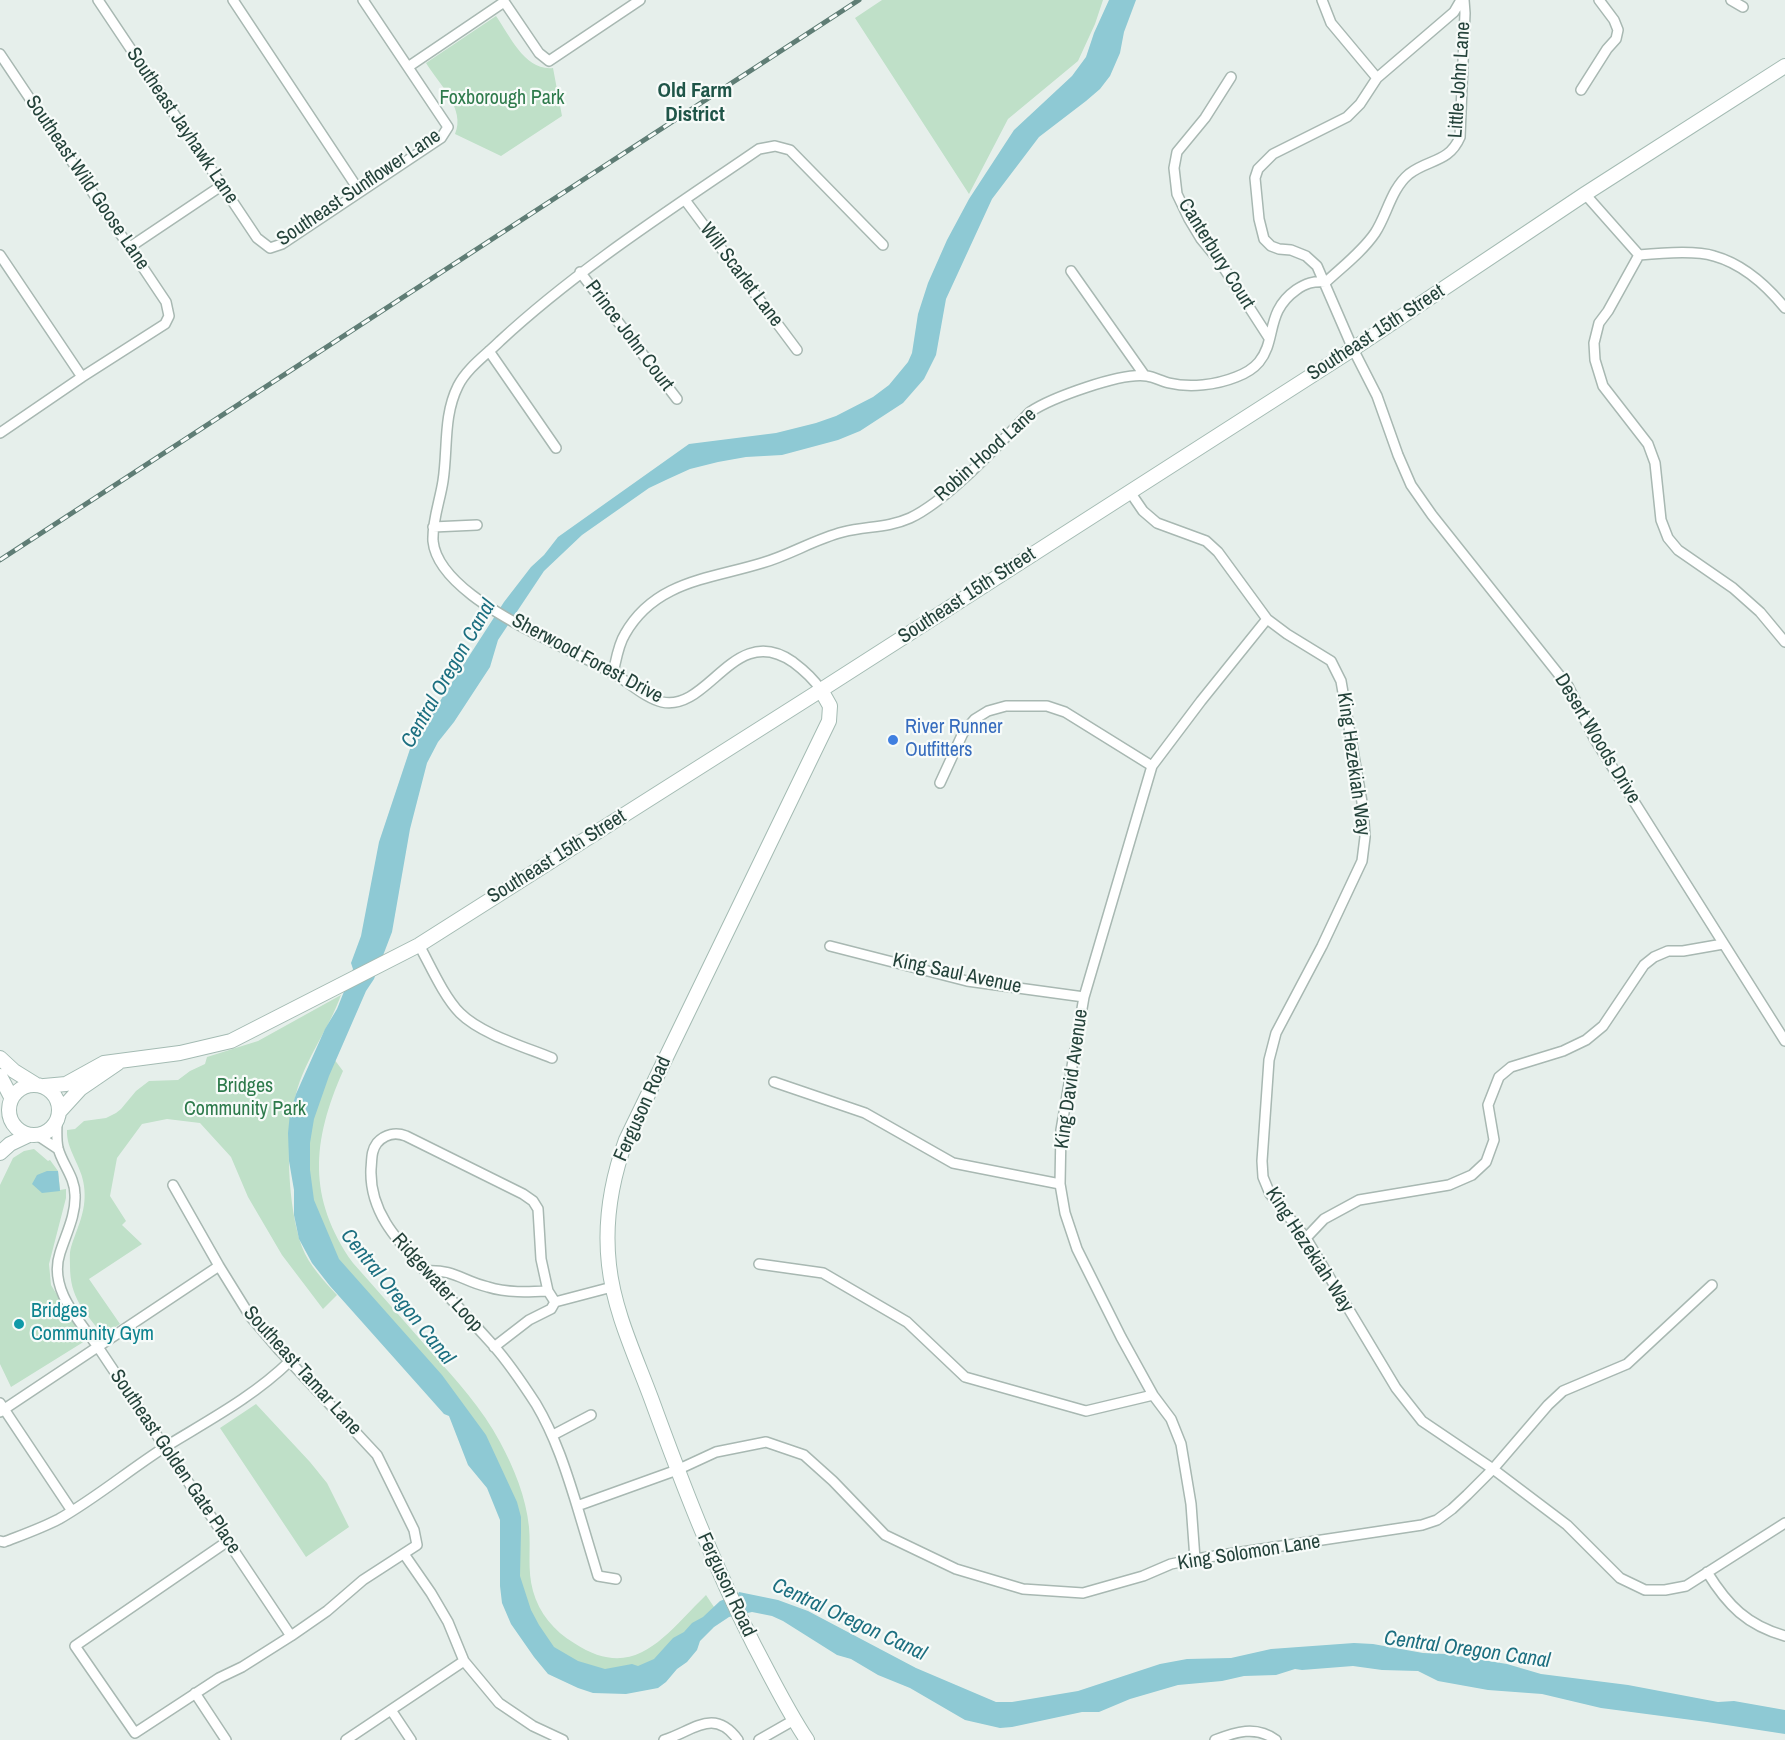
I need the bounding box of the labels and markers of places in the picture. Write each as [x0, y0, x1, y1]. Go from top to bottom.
place label: River Runner Outfitters [905, 716, 1003, 763]
marker: River Runner Outfitters [886, 733, 900, 747]
place label: Bridges Community Gym [31, 1300, 154, 1347]
marker: Bridges Community Gym [12, 1317, 26, 1331]

